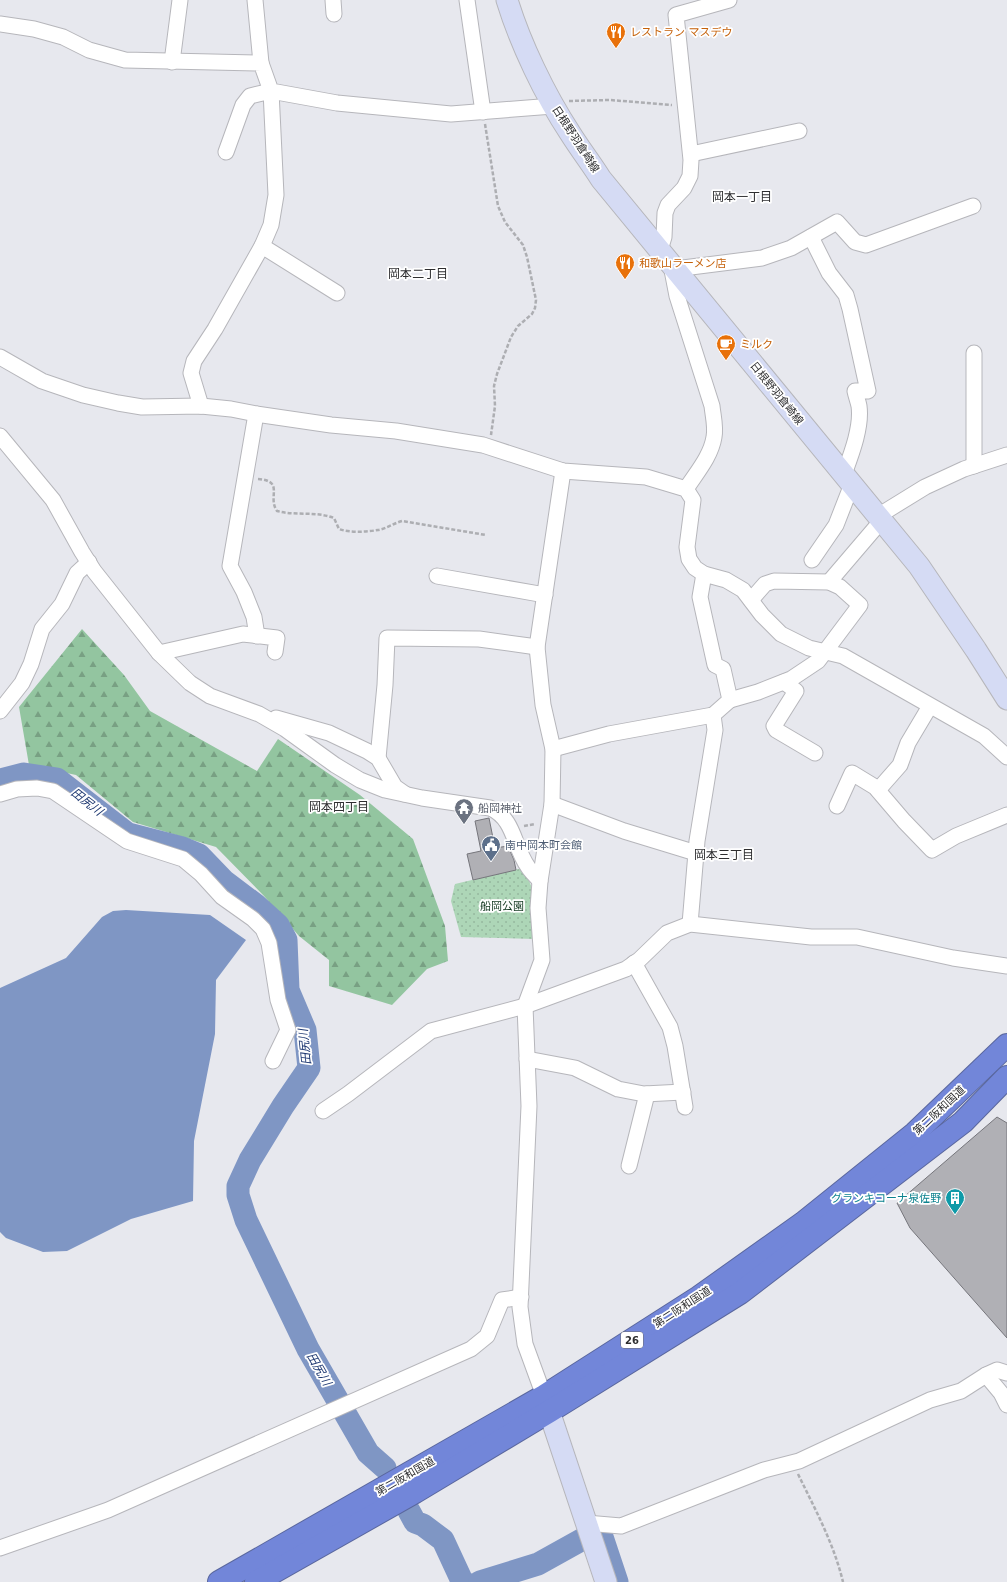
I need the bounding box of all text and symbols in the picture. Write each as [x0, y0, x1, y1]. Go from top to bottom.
restaurant icon: レストラン マスデウ [605, 21, 627, 49]
place label: レストラン マスデウ [630, 26, 733, 39]
street label: 日根野羽倉崎線 [549, 103, 602, 175]
district label: 岡本一丁目 [712, 190, 772, 204]
restaurant icon: 和歌山ラーメン店 [614, 252, 636, 280]
place label: 和歌山ラーメン店 [639, 257, 727, 270]
district label: 岡本二丁目 [388, 267, 448, 281]
cafe icon: ミルク [715, 333, 737, 361]
place label: ミルク [740, 338, 773, 351]
street label: 日根野羽倉崎線 [747, 359, 806, 427]
water label: 田尻川 [69, 785, 107, 820]
temple icon: 船岡神社 [453, 797, 475, 825]
district label: 岡本四丁目 [309, 800, 369, 814]
place label: 船岡神社 [478, 802, 522, 815]
public building icon: 南中岡本町会館 [480, 834, 502, 862]
place label: 南中岡本町会館 [505, 839, 582, 852]
district label: 岡本三丁目 [694, 848, 754, 862]
park label: 船岡公園 [480, 900, 524, 913]
water label: 田尻川 [296, 1026, 314, 1066]
street label: 第二阪和国道 [911, 1083, 968, 1138]
building icon: グランキコーナ泉佐野 [944, 1187, 966, 1215]
place label: グランキコーナ泉佐野 [831, 1192, 941, 1205]
street label: 第二阪和国道 [651, 1284, 713, 1331]
road number: 26 [621, 1332, 643, 1348]
water label: 田尻川 [304, 1350, 335, 1390]
street label: 第二阪和国道 [373, 1454, 437, 1499]

